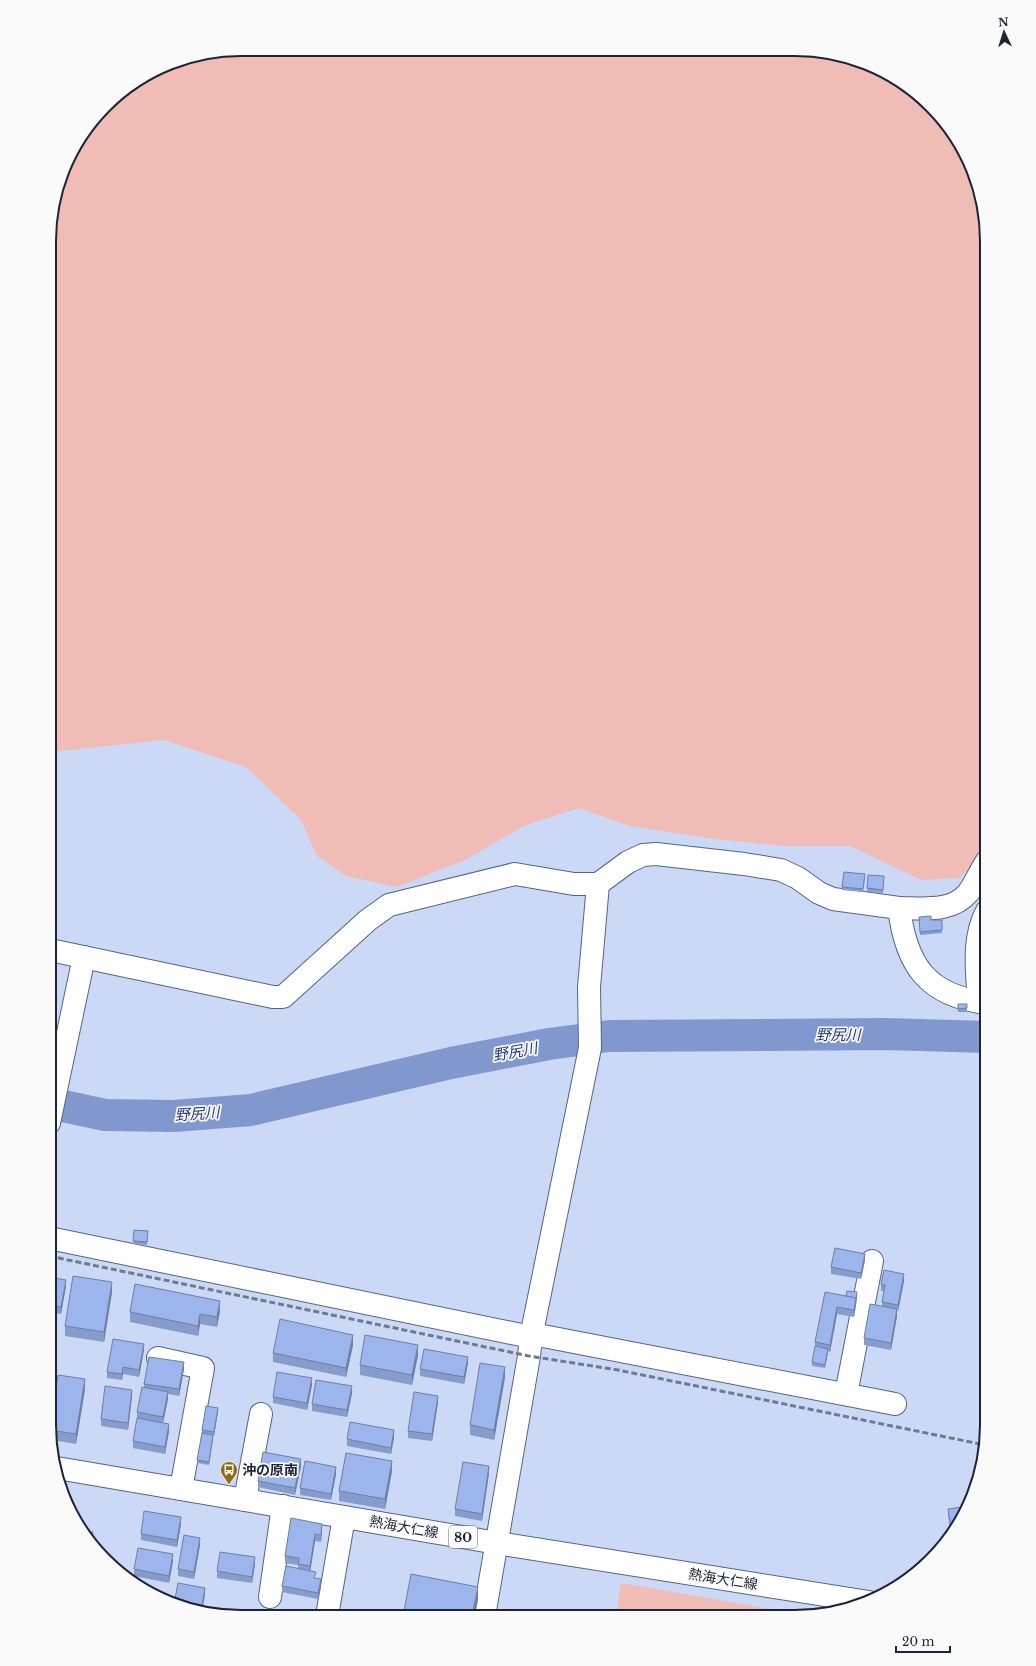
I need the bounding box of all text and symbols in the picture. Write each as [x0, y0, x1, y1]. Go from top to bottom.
north arrow [984, 12, 1024, 52]
text: N [998, 15, 1010, 29]
water label: 野尻川 [815, 1025, 862, 1044]
water label: 野尻川 [491, 1038, 541, 1065]
water label: 野尻川 [174, 1102, 222, 1125]
bus stop icon: 沖の原南 [219, 1460, 239, 1485]
place label: 沖の原南 [242, 1461, 298, 1479]
street label: 熱海大仁線 [368, 1512, 440, 1542]
road number: 80 [449, 1526, 477, 1548]
street label: 熱海大仁線 [687, 1565, 759, 1593]
scale bar [896, 1628, 950, 1654]
text: 20 m [902, 1634, 934, 1649]

